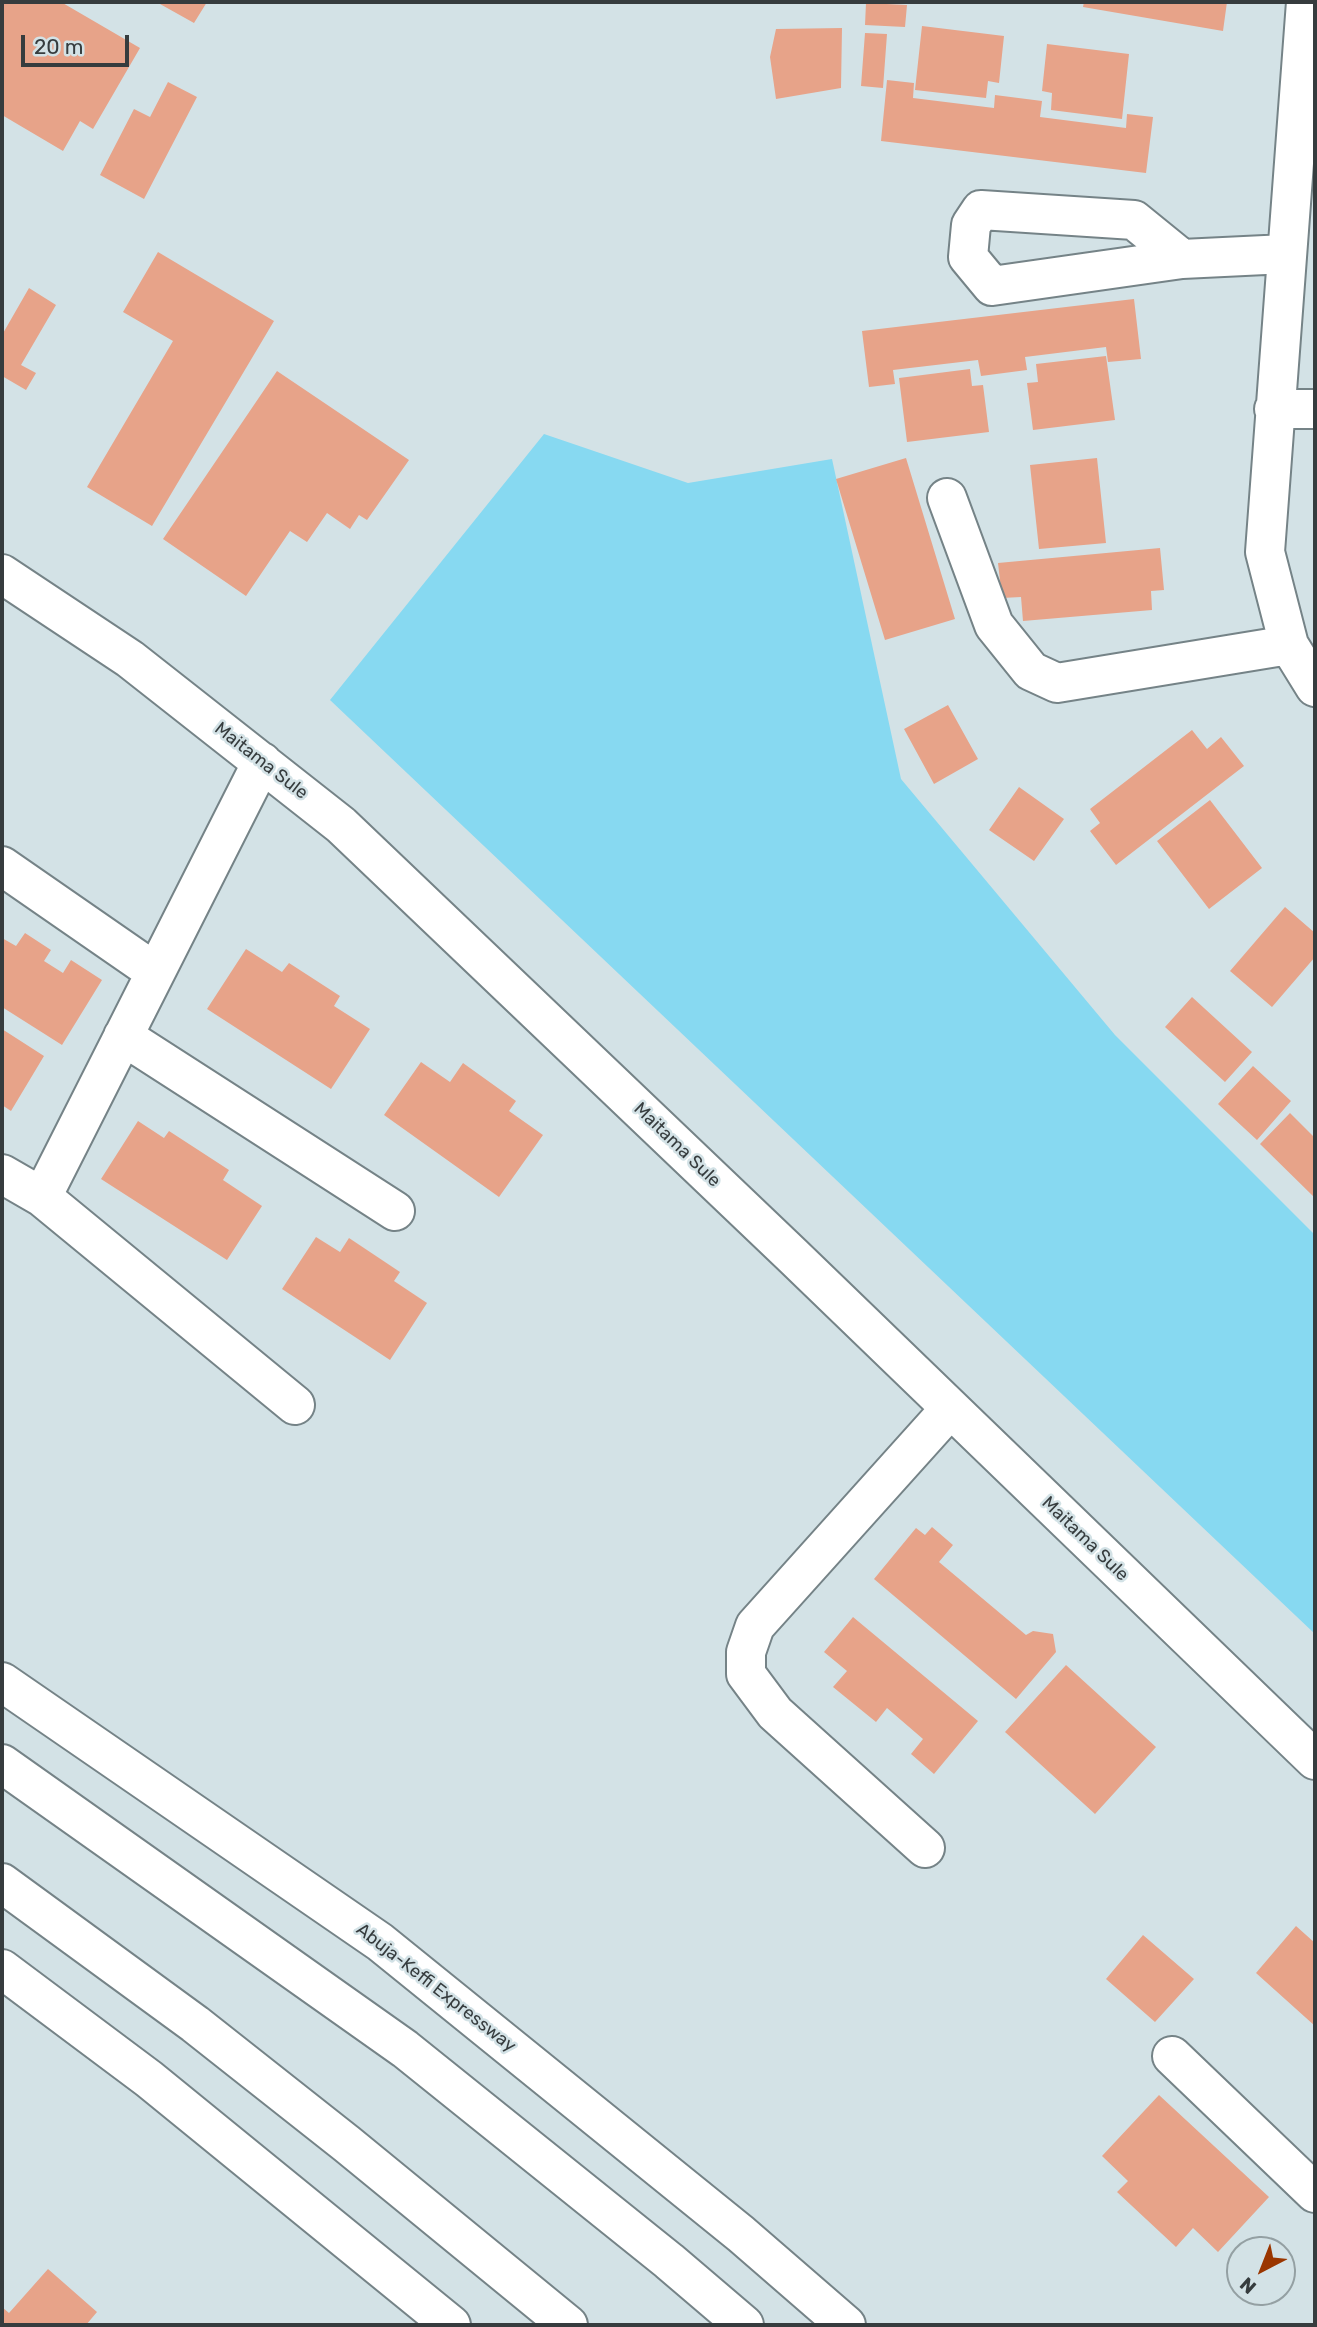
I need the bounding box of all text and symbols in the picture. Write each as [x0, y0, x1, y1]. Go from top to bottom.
scale bar [24, 21, 133, 65]
text: 20 m [34, 34, 83, 59]
street label: Maitama Sule [210, 718, 312, 804]
street label: Maitama Sule [629, 1098, 725, 1192]
street label: Maitama Sule [1037, 1492, 1133, 1586]
street label: Abuja-Keffi Expressway [352, 1919, 520, 2057]
north arrow [1226, 2236, 1296, 2306]
text: N [1235, 2272, 1261, 2299]

